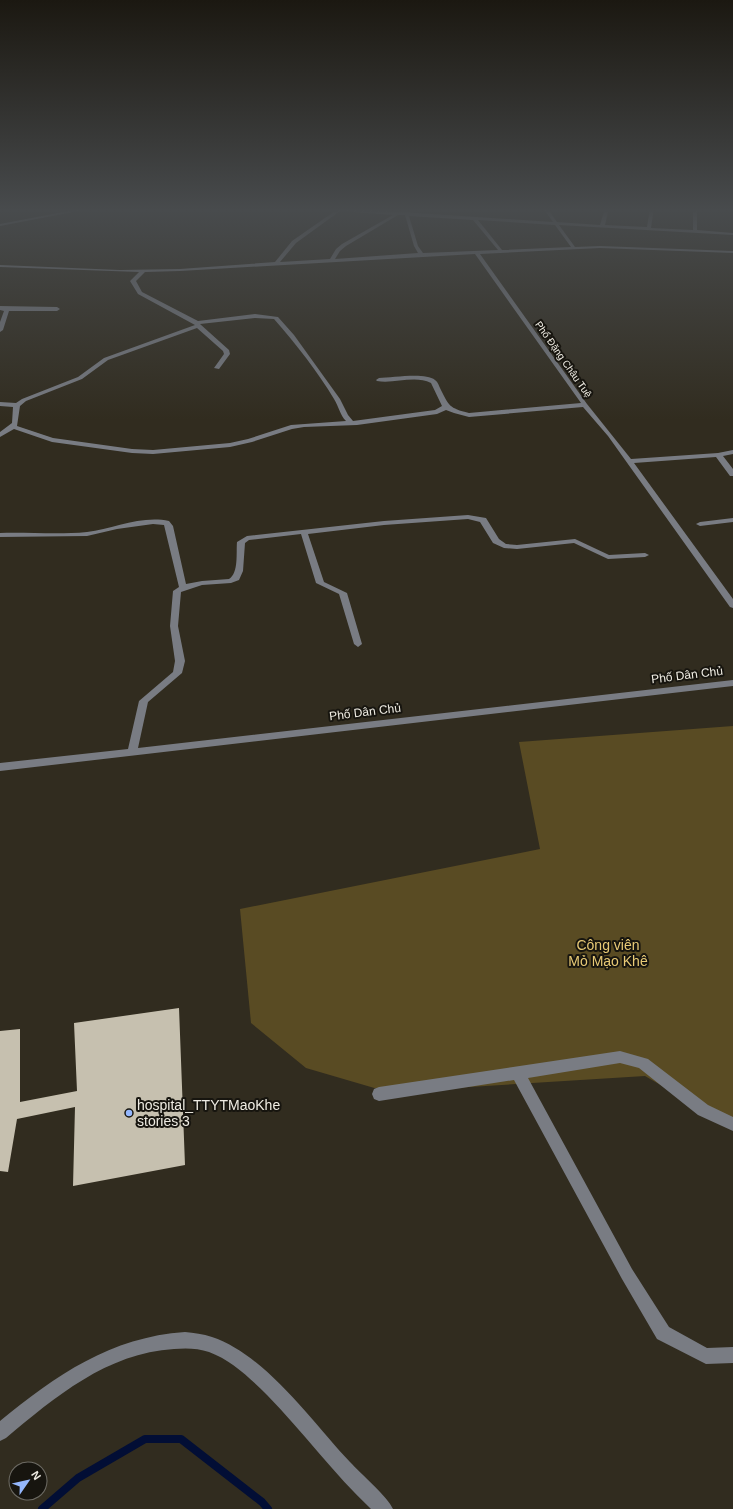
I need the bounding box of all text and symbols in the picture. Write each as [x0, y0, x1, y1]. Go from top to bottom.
street label: Phố Đặng Châu Tuệ [533, 319, 594, 400]
street label: Phố Dân Chủ [650, 664, 724, 686]
street label: Phố Dân Chủ [328, 701, 402, 723]
park label: Công viên Mỏ Mạo Khê [568, 937, 648, 969]
place label: hospital_TTYTMaoKhe stories 3 [137, 1097, 280, 1129]
marker: hospital_TTYTMaoKhe stories 3 [124, 1108, 134, 1118]
north arrow [8, 1461, 48, 1501]
text: N [29, 1469, 44, 1482]

